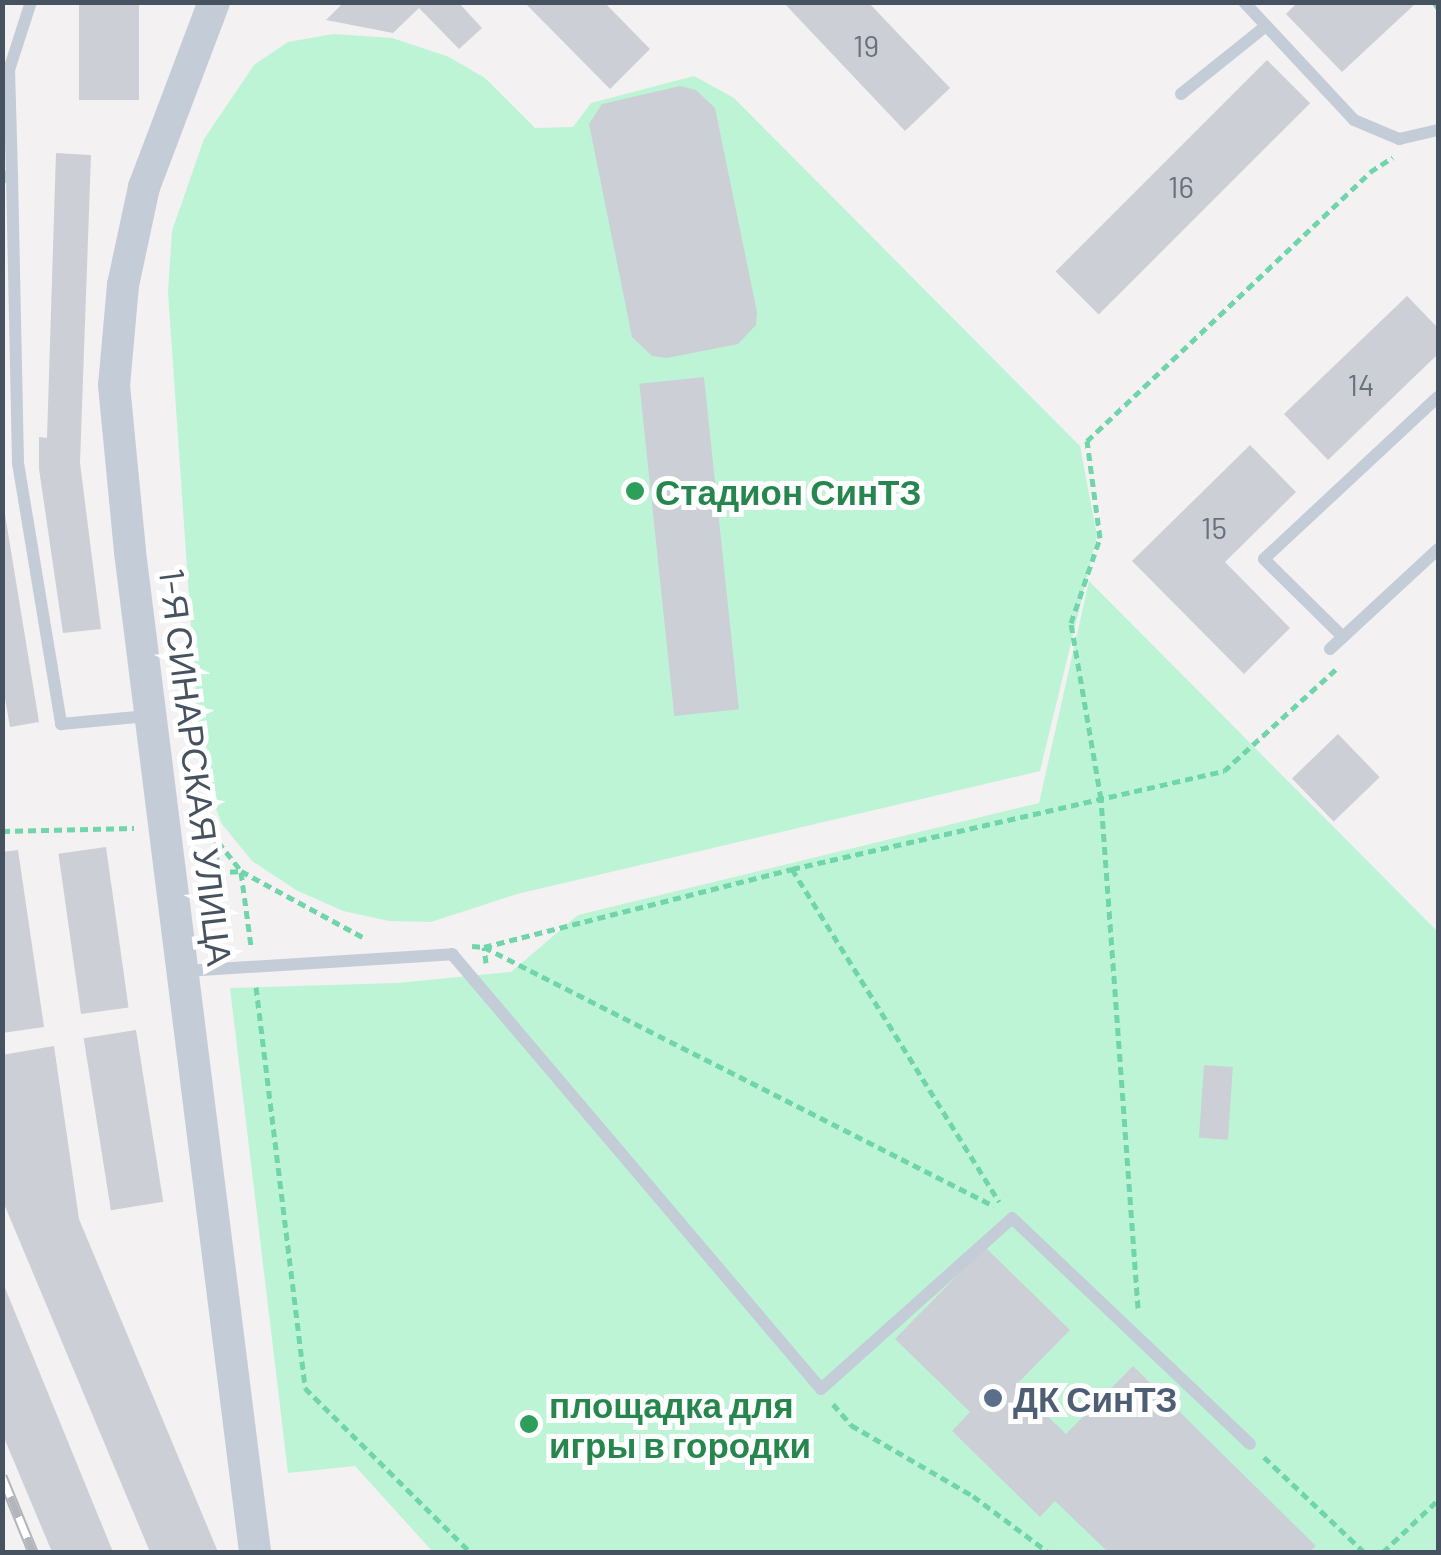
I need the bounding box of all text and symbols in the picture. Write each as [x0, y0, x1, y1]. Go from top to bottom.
house number: 19 [853, 27, 879, 63]
house number: 16 [1168, 168, 1194, 204]
house number: 14 [1347, 366, 1375, 402]
place label: Стадион СинТЗ [655, 470, 921, 512]
marker: Стадион СинТЗ [624, 480, 646, 502]
house number: 15 [1201, 509, 1227, 545]
street label: 1-Я СИНАРСКАЯ УЛИЦА [152, 566, 242, 968]
place label: ДК СинТЗ [1013, 1377, 1178, 1419]
place label: площадка для игры в городки [549, 1383, 811, 1465]
marker: ДК СинТЗ [982, 1387, 1004, 1409]
marker: площадка для игры в городки [518, 1413, 540, 1435]

